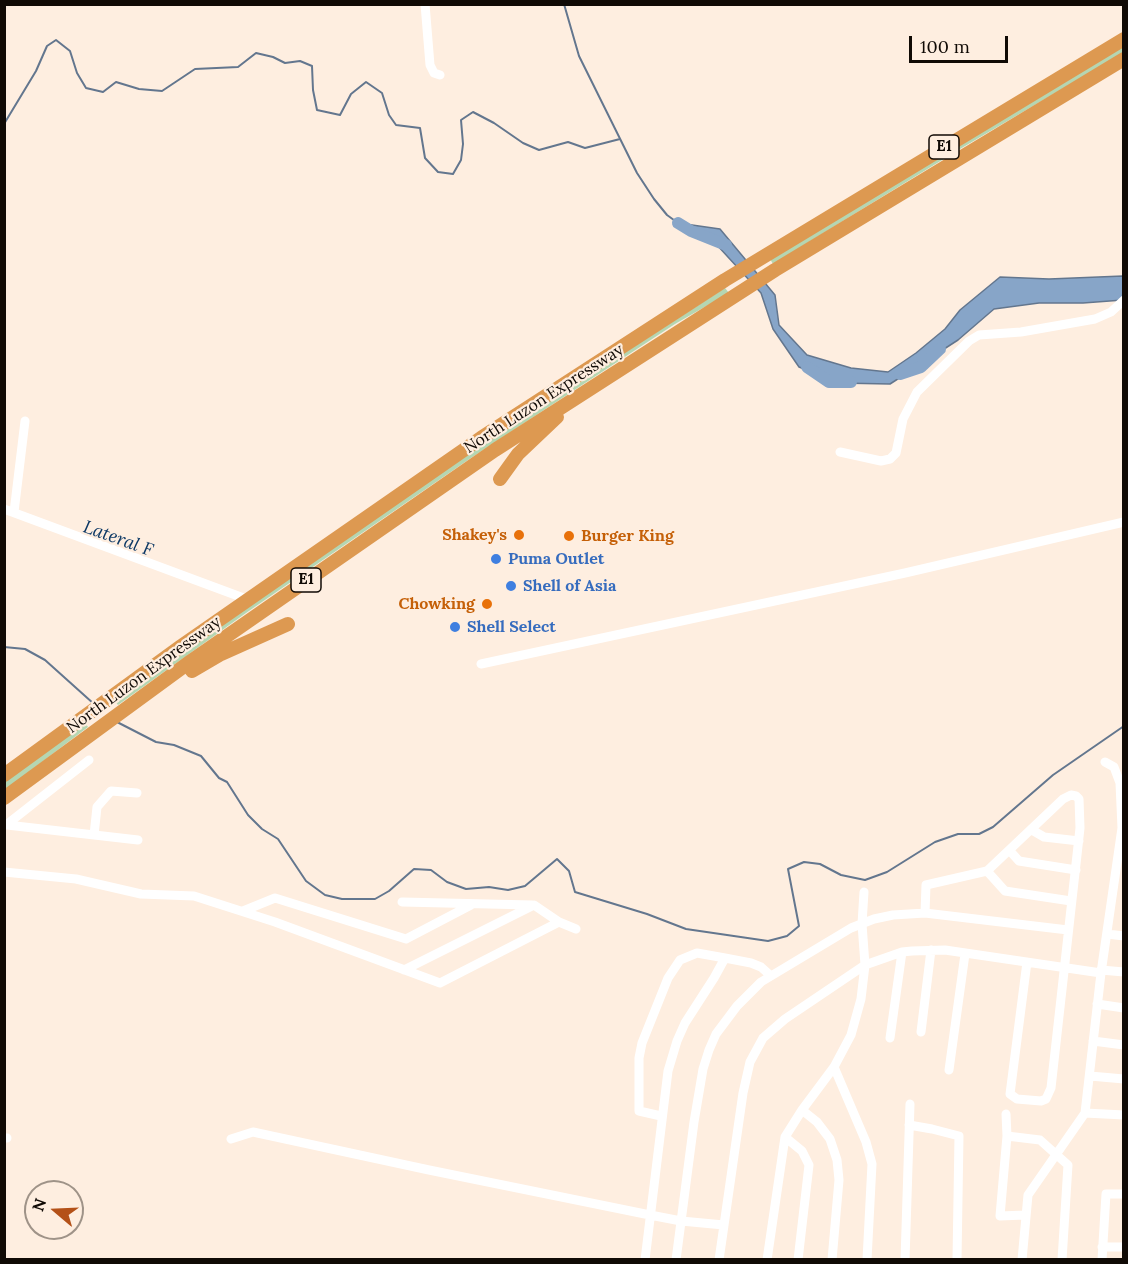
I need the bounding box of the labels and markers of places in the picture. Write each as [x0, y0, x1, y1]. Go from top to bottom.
place label: Shakey's [442, 525, 507, 545]
place label: Burger King [581, 526, 674, 546]
marker: Shakey's [512, 528, 526, 542]
marker: Burger King [562, 529, 576, 543]
place label: Puma Outlet [508, 549, 604, 569]
marker: Puma Outlet [489, 552, 503, 566]
place label: Shell of Asia [523, 576, 616, 596]
marker: Shell of Asia [504, 579, 518, 593]
place label: Chowking [398, 594, 475, 614]
marker: Chowking [480, 597, 494, 611]
place label: Shell Select [467, 617, 556, 637]
marker: Shell Select [448, 620, 462, 634]

